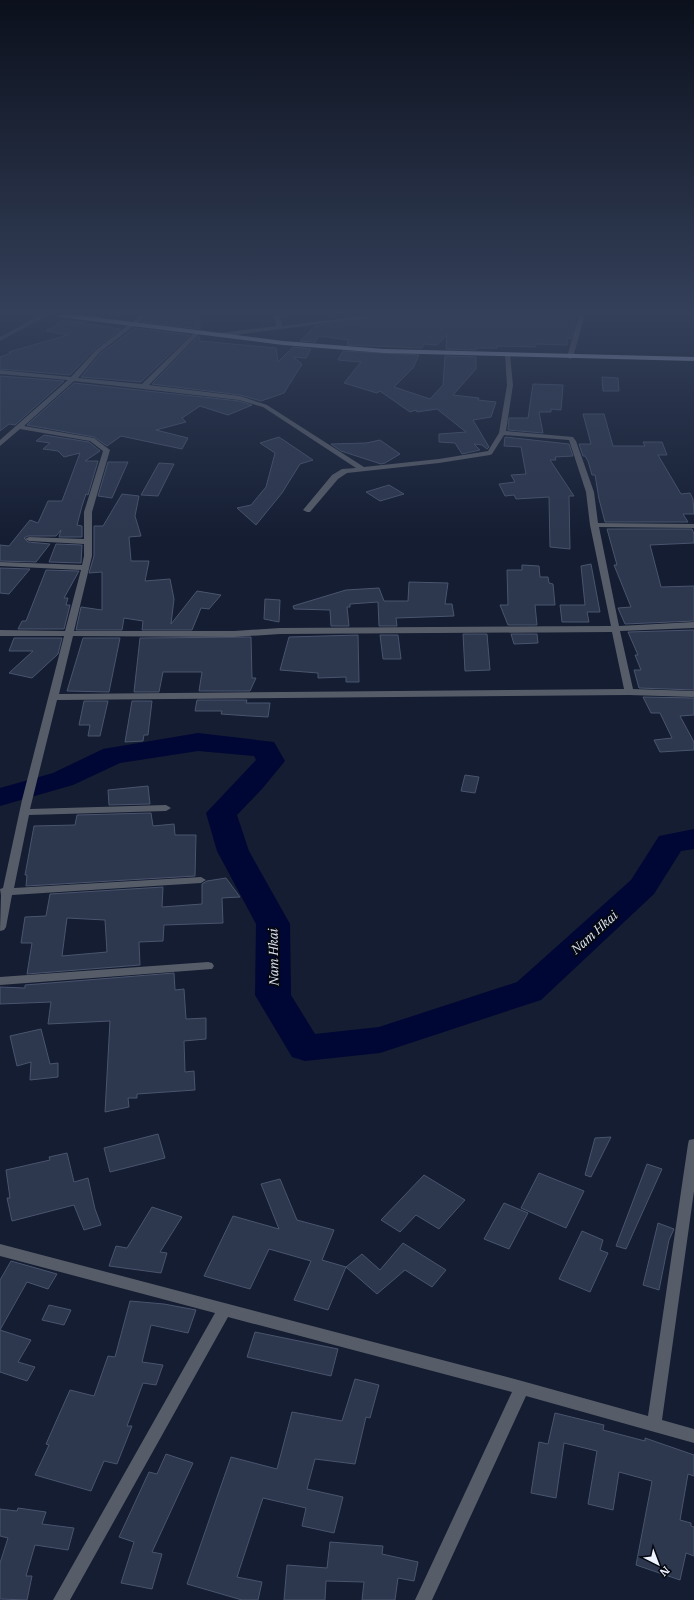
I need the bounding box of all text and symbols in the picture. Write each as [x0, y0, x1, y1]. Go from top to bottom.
water label: Nam Hkai [567, 907, 621, 959]
water label: Nam Hkai [265, 928, 283, 987]
north arrow [638, 1544, 678, 1584]
text: N [657, 1563, 673, 1580]

